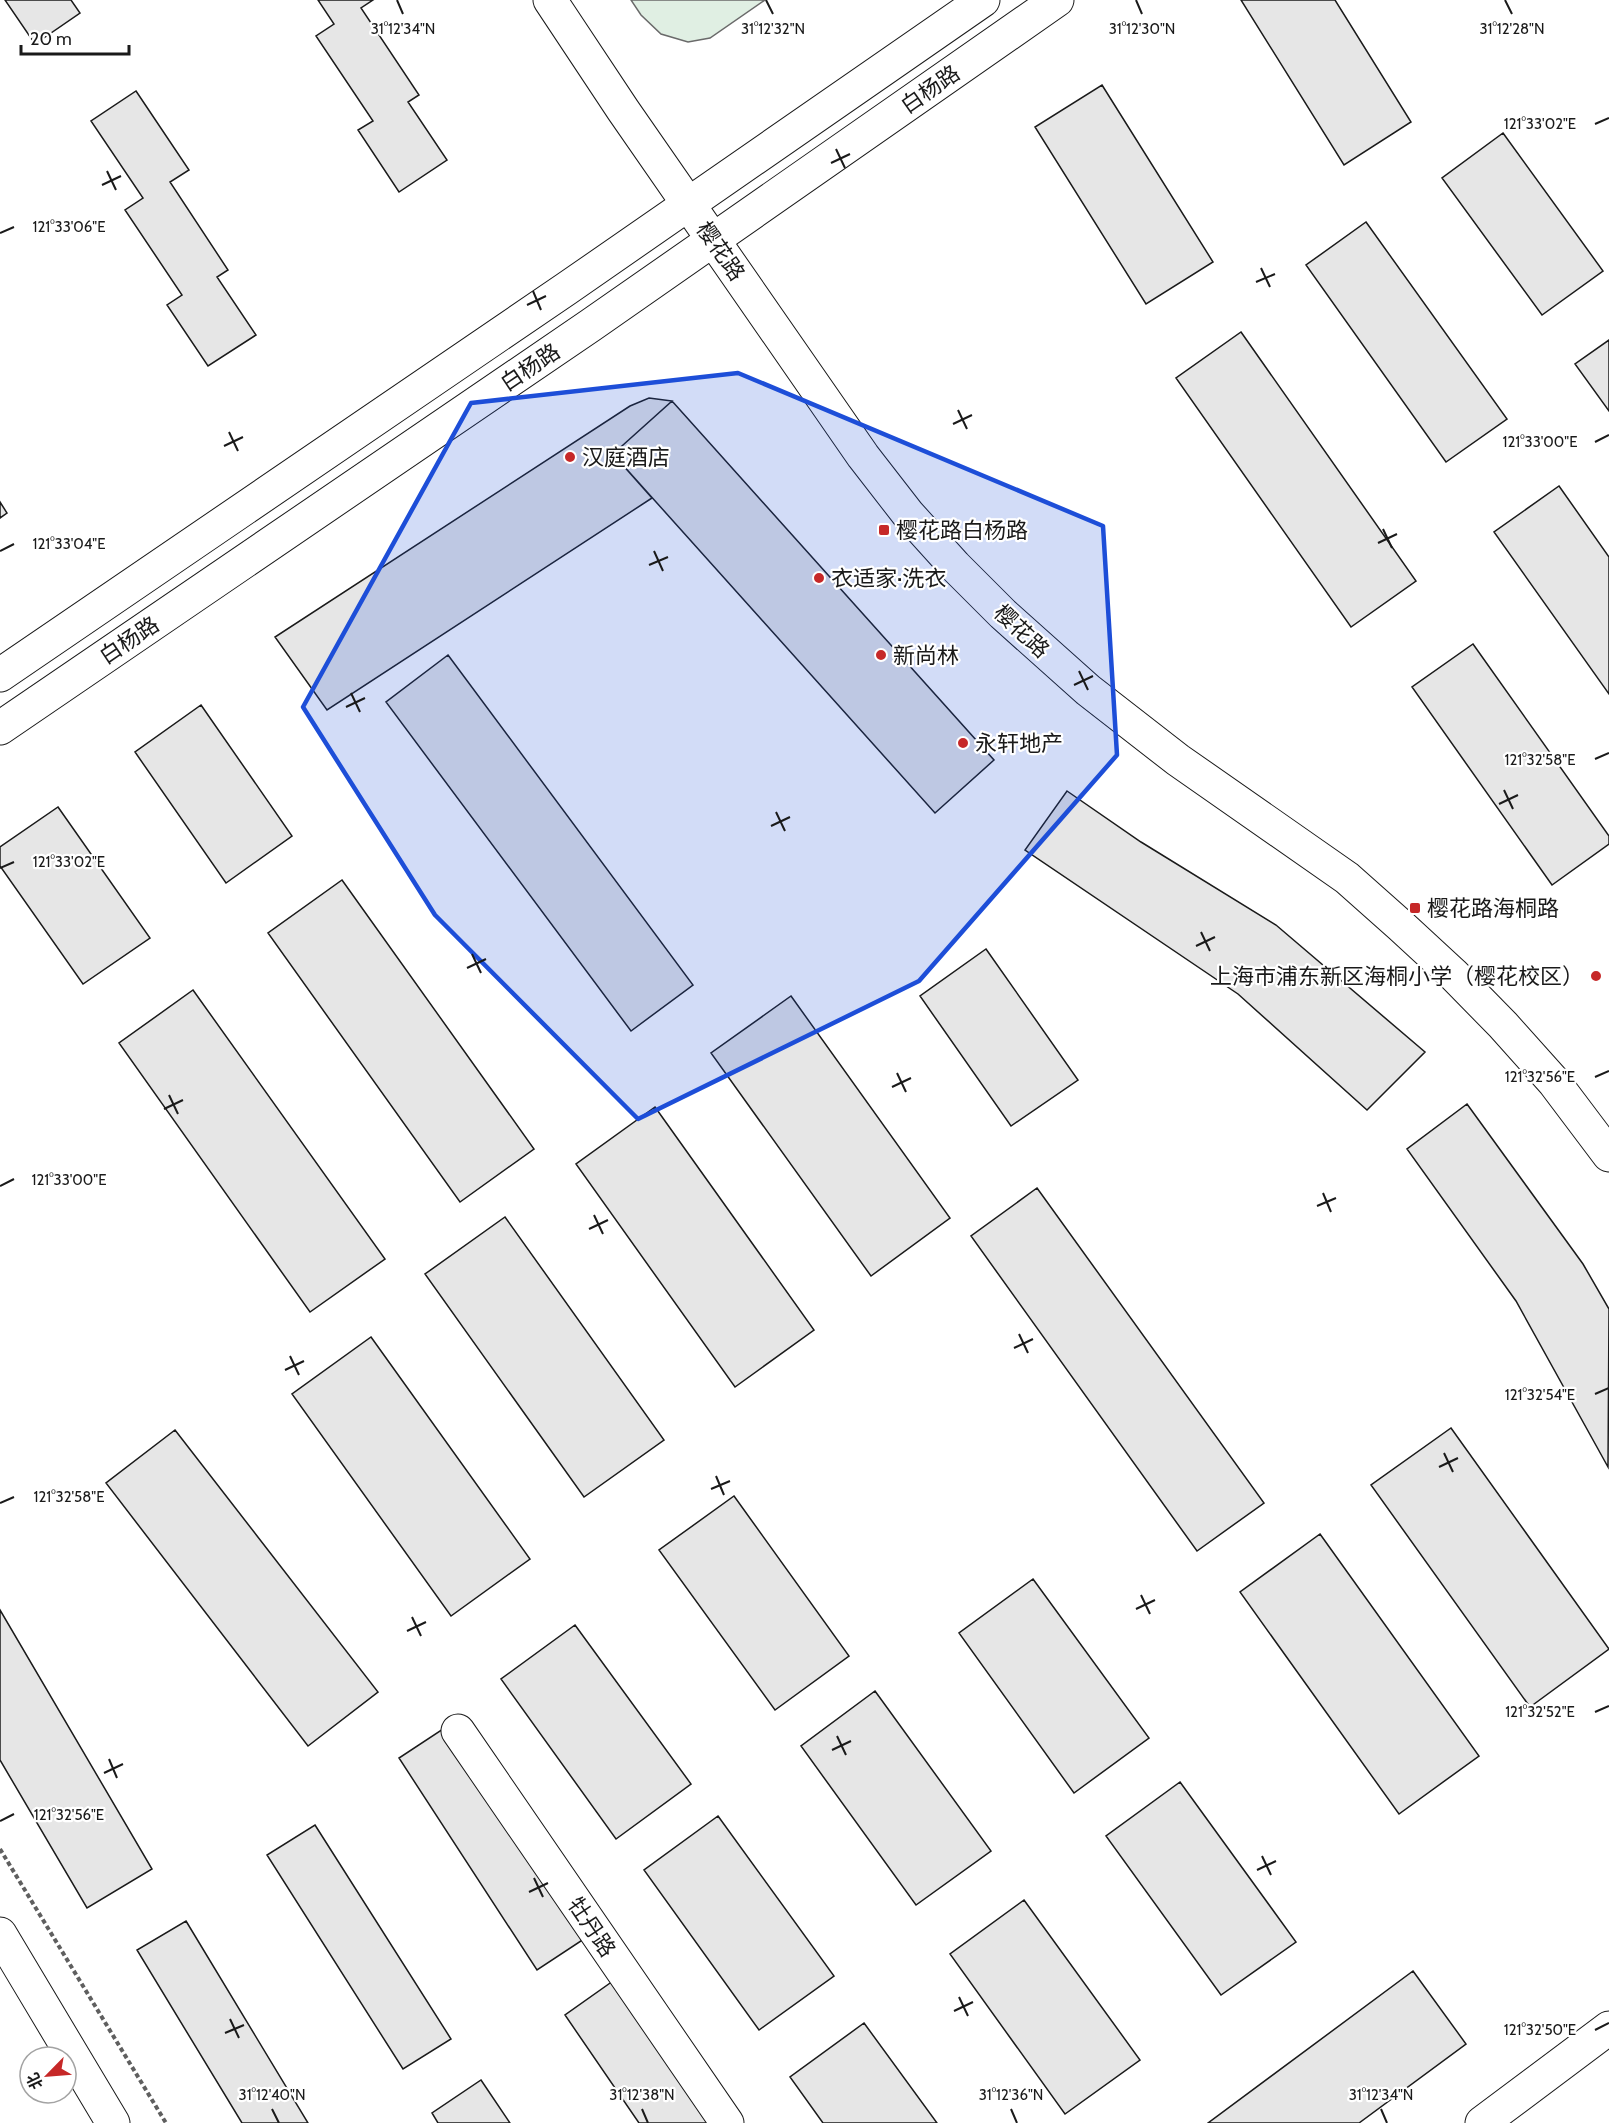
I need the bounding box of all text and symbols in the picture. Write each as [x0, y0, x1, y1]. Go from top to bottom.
scale bar [21, 18, 129, 56]
text: 31°12'34"N [371, 20, 435, 38]
text: 31°12'32"N [741, 20, 805, 38]
text: 31°12'30"N [1109, 20, 1175, 38]
text: 31°12'28"N [1479, 20, 1545, 38]
text: 20 m [30, 28, 72, 50]
street label: 白杨路 [896, 59, 965, 119]
text: 121°33'02"E [1504, 115, 1576, 133]
street label: 樱花路 [691, 217, 751, 286]
text: 121°33'06"E [33, 218, 105, 236]
street label: 白杨路 [495, 338, 565, 397]
text: 121°33'00"E [1503, 433, 1577, 451]
place label: 汉庭酒店 [582, 444, 670, 471]
marker: 汉庭酒店 [563, 450, 577, 464]
place label: 樱花路白杨路 [896, 517, 1028, 544]
marker: 樱花路白杨路 [877, 523, 891, 537]
text: 121°33'04"E [33, 535, 105, 553]
place label: 衣适家·洗衣 [831, 565, 946, 592]
marker: 衣适家·洗衣 [812, 571, 826, 585]
street label: 樱花路 [988, 599, 1055, 664]
street label: 白杨路 [94, 611, 164, 670]
place label: 新尚林 [893, 642, 959, 669]
marker: 新尚林 [874, 648, 888, 662]
place label: 永轩地产 [975, 730, 1063, 757]
marker: 永轩地产 [956, 736, 970, 750]
text: 121°32'58"E [1505, 751, 1575, 769]
text: 121°33'02"E [33, 853, 105, 871]
place label: 樱花路海桐路 [1427, 895, 1559, 922]
marker: 樱花路海桐路 [1408, 901, 1422, 915]
place label: 上海市浦东新区海桐小学（樱花校区） [1210, 963, 1584, 990]
marker: 上海市浦东新区海桐小学（樱花校区） [1589, 969, 1603, 983]
text: 121°32'56"E [1505, 1068, 1575, 1086]
text: 121°33'00"E [32, 1171, 106, 1189]
text: 121°32'54"E [1505, 1386, 1575, 1404]
text: 121°32'58"E [34, 1488, 104, 1506]
text: 121°32'52"E [1505, 1703, 1575, 1721]
text: 121°32'56"E [34, 1806, 104, 1824]
street label: 牡丹路 [562, 1892, 621, 1962]
text: 121°32'50"E [1504, 2021, 1576, 2039]
north arrow [18, 2045, 78, 2105]
text: 北 [23, 2070, 47, 2092]
text: 31°12'40"N [239, 2086, 305, 2104]
text: 31°12'38"N [609, 2086, 675, 2104]
text: 31°12'36"N [979, 2086, 1043, 2104]
text: 31°12'34"N [1349, 2086, 1413, 2104]

